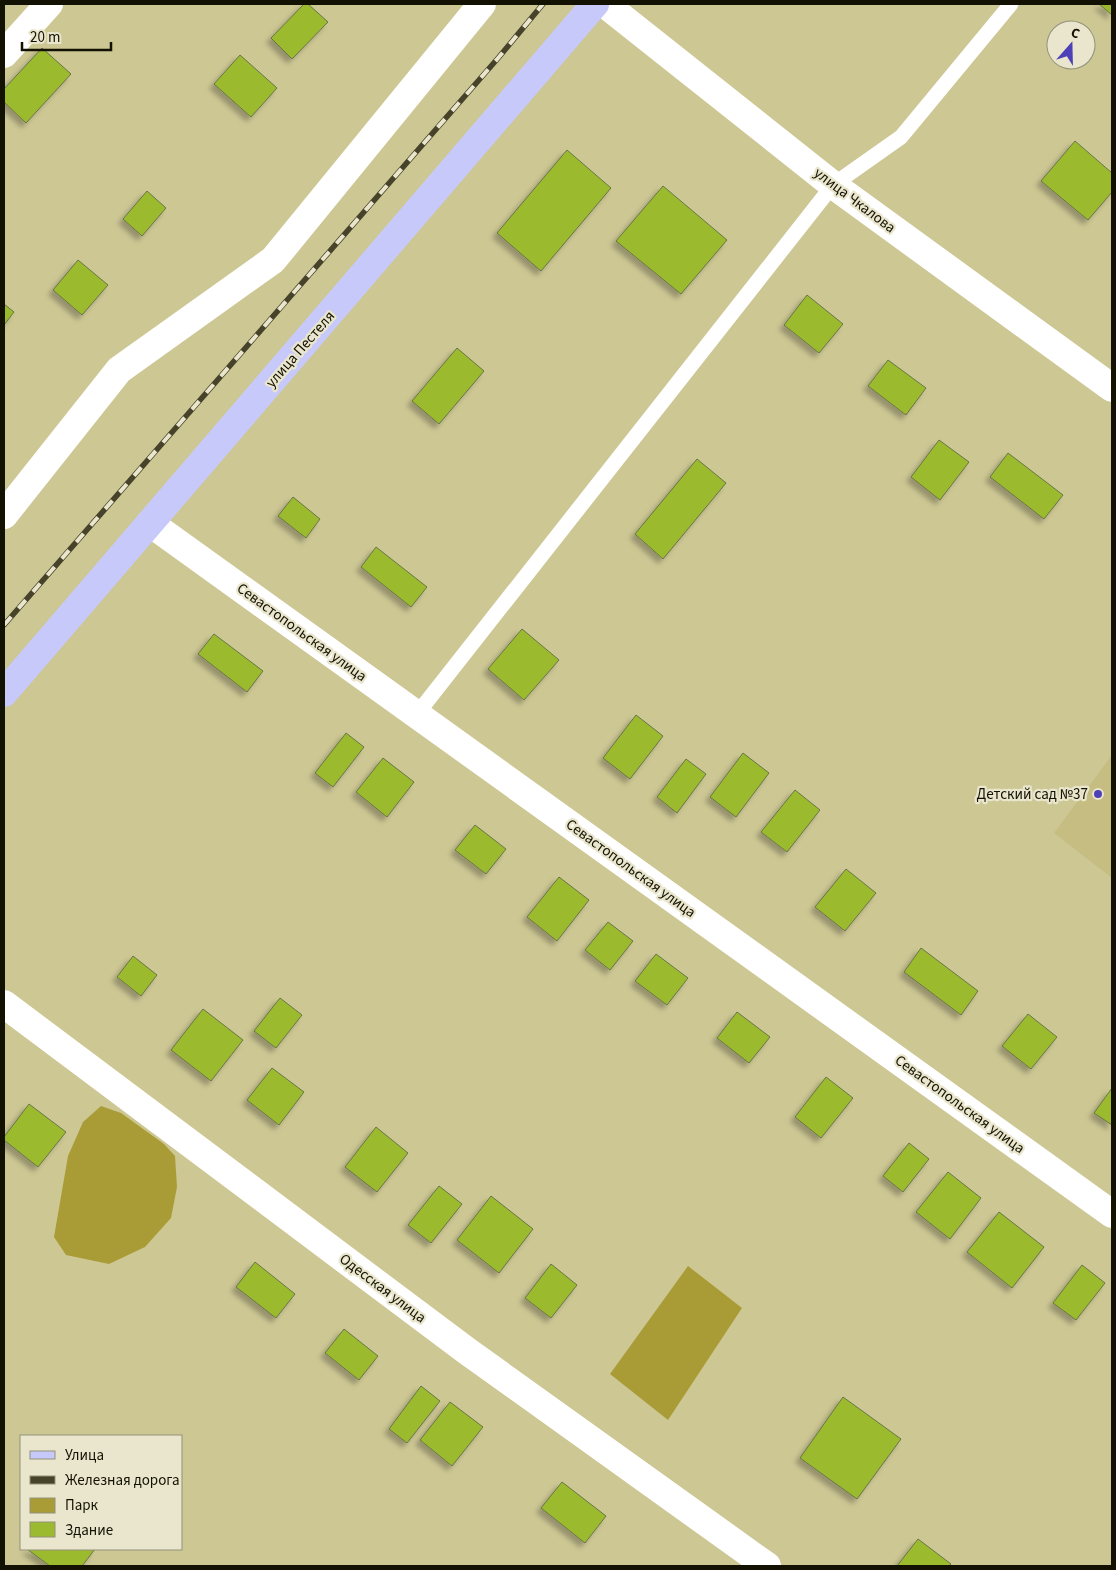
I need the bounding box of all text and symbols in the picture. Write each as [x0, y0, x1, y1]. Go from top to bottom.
scale bar [22, 20, 111, 52]
north arrow [1046, 20, 1096, 70]
text: С [1068, 23, 1082, 45]
text: 20 m [30, 27, 60, 48]
street label: улица Чкалова [809, 163, 900, 238]
street label: улица Пестеля [261, 306, 340, 392]
street label: Севастопольская улица [232, 578, 371, 687]
place label: Детский сад №37 [977, 784, 1088, 805]
marker: Детский сад №37 [1092, 788, 1104, 800]
street label: Севастопольская улица [561, 814, 700, 923]
street label: Севастопольская улица [890, 1050, 1029, 1159]
street label: Одесская улица [335, 1249, 430, 1328]
legend [20, 1435, 182, 1550]
text: Улица [65, 1445, 104, 1466]
text: Железная дорога [65, 1470, 180, 1491]
text: Парк [65, 1495, 99, 1516]
text: Здание [65, 1520, 113, 1541]

